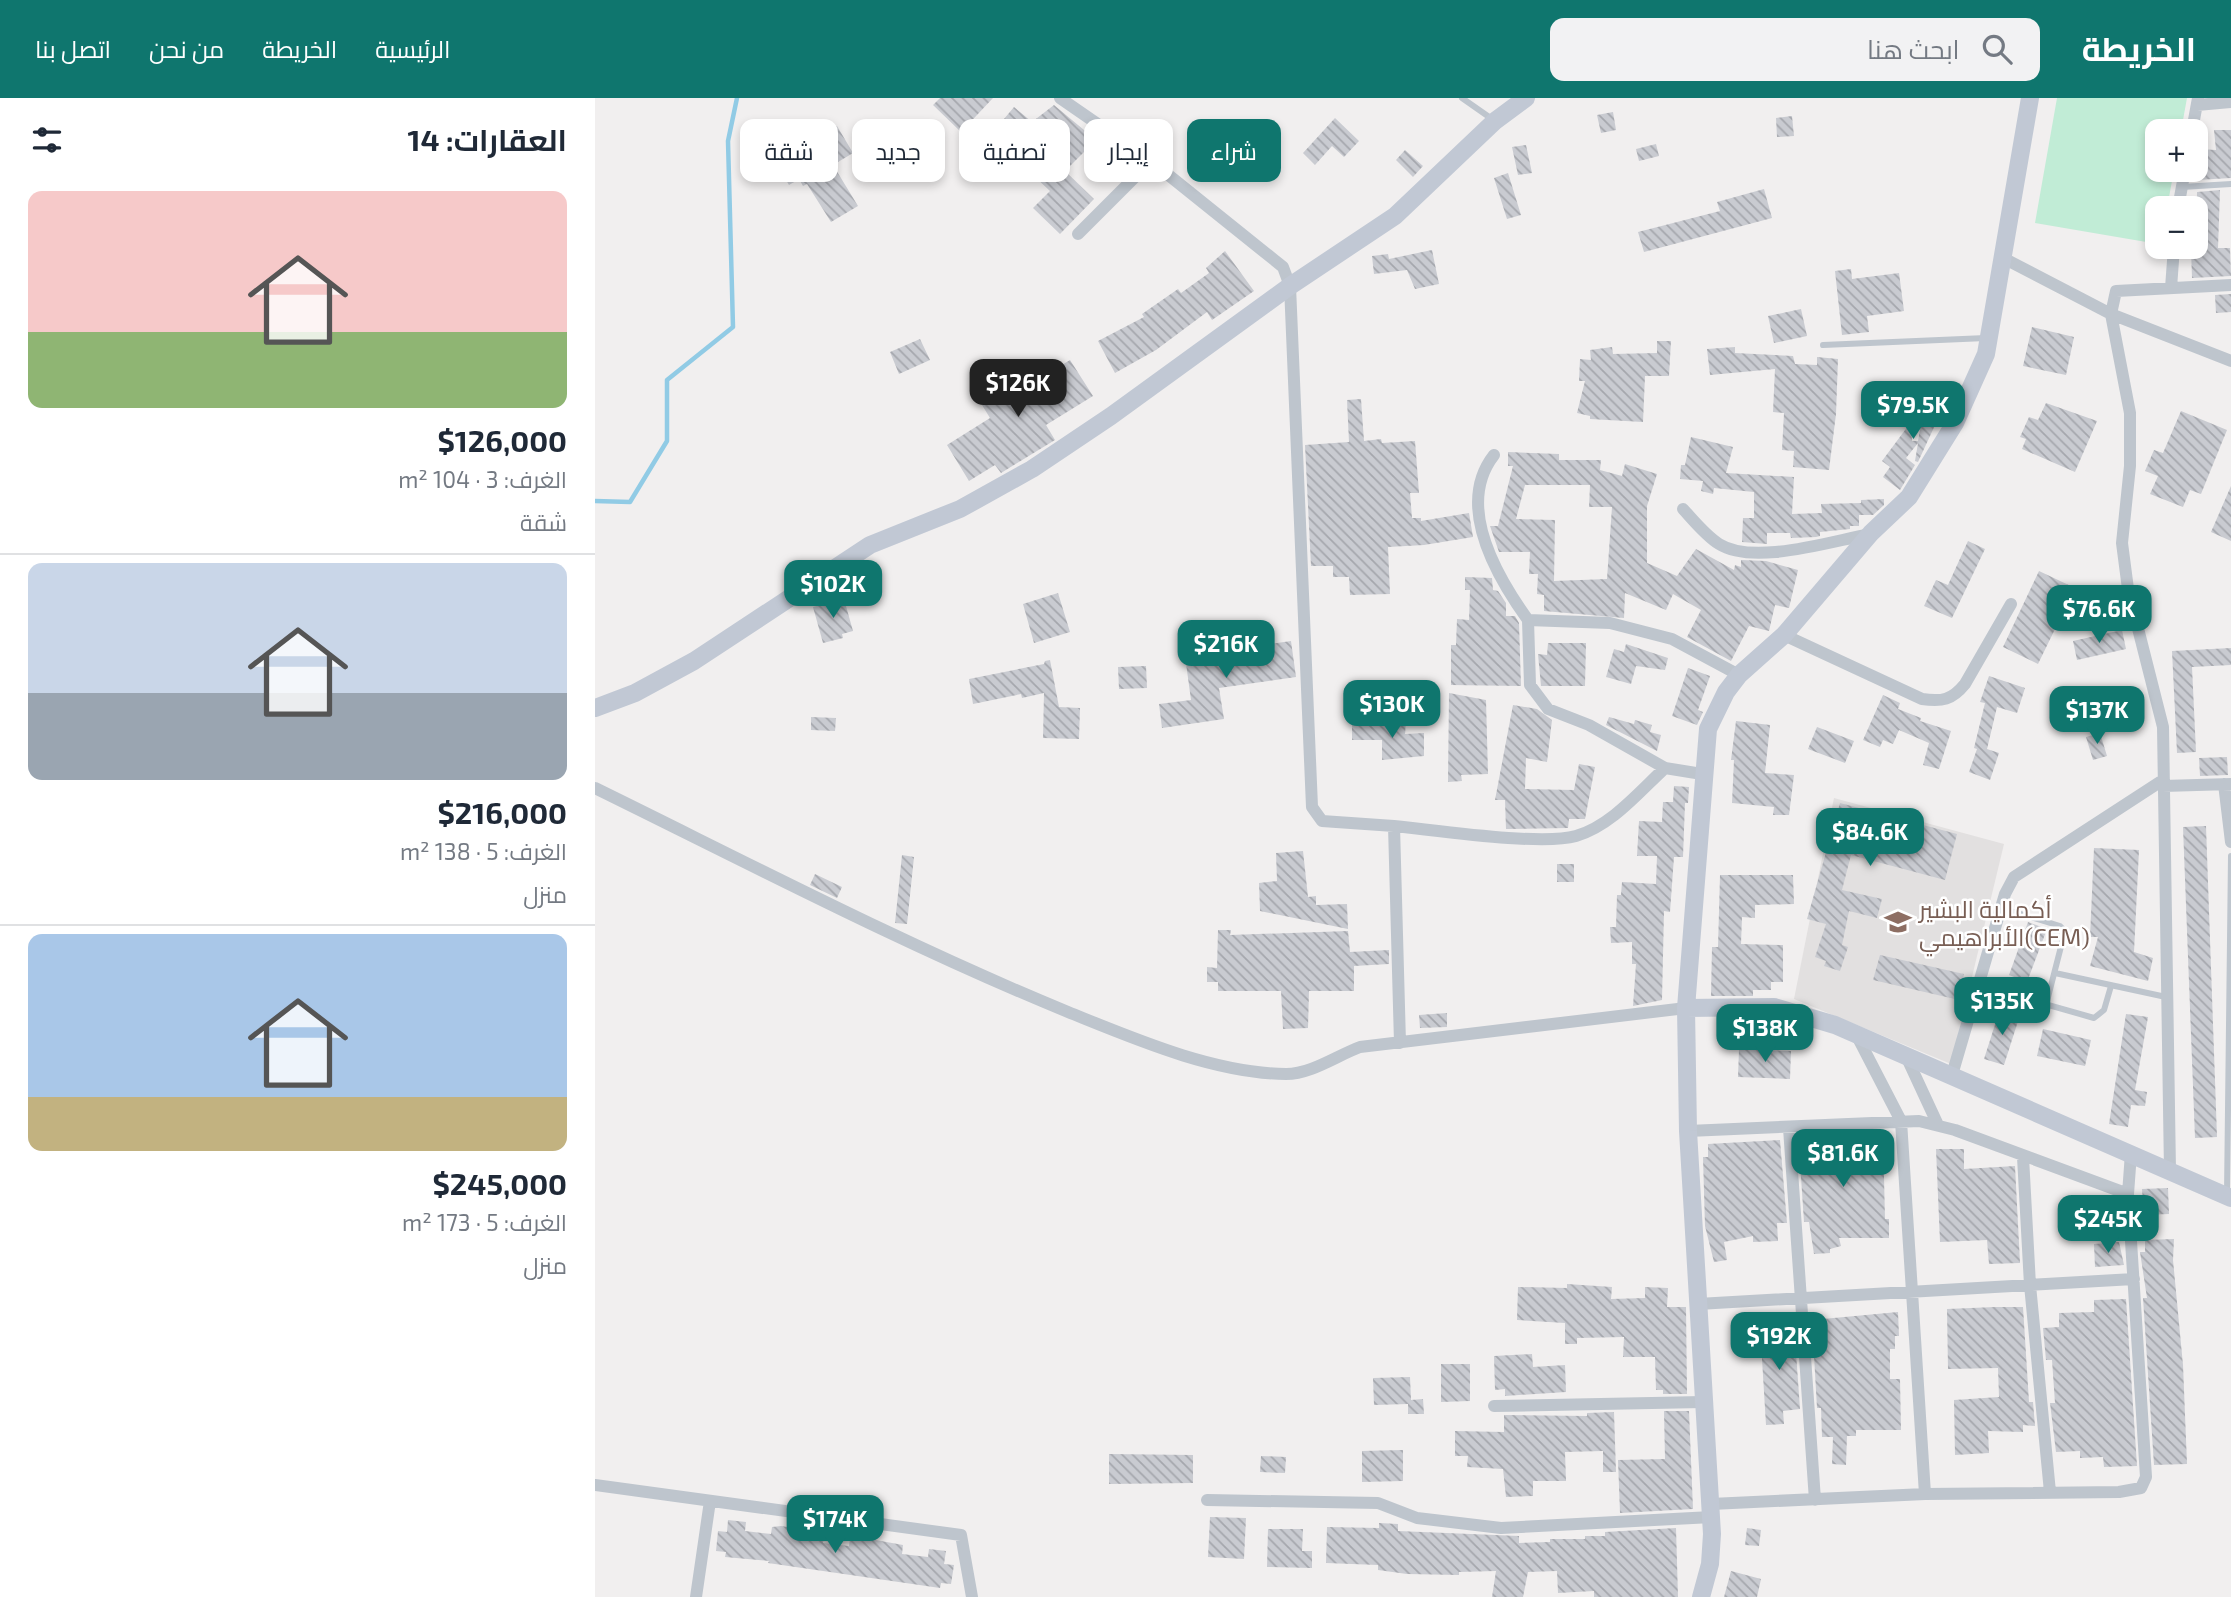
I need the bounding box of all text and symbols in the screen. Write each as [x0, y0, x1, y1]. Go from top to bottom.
search box [1550, 18, 2040, 81]
text: الخريطة [2082, 28, 2196, 68]
icon: search [1978, 30, 2016, 68]
text: ابحث هنا [1867, 33, 1960, 64]
text: اتصل بنا [35, 34, 111, 63]
text: من نحن [149, 34, 224, 63]
text: الخريطة [262, 34, 337, 63]
text: الرئيسية [375, 34, 450, 63]
chip: شقة [740, 119, 838, 182]
chip: جديد [852, 119, 945, 182]
chip: تصفية [959, 119, 1070, 182]
chip: إيجار [1084, 119, 1173, 182]
chip: شراء [1187, 119, 1281, 182]
map controls [2145, 119, 2208, 259]
button: + [2145, 119, 2208, 182]
icon: filters [28, 121, 66, 159]
text: العقارات: 14 [408, 121, 567, 157]
button: − [2145, 196, 2208, 259]
icon: home [235, 237, 361, 363]
pin: $126K [969, 360, 1067, 419]
text: $126K [986, 368, 1050, 396]
pin: $79.5K [1856, 382, 1970, 441]
text: $79.5K [1877, 390, 1949, 418]
text: $126,000 [437, 422, 567, 458]
text: الغرف: 3 · 104 m² [398, 465, 567, 493]
text: شقة [520, 508, 567, 536]
pin: $102K [784, 560, 882, 620]
text: $102K [800, 569, 866, 597]
pin: $76.6K [2042, 586, 2156, 645]
text: $76.6K [2063, 594, 2135, 622]
icon: home [235, 609, 361, 735]
pin: $216K [1177, 620, 1275, 680]
text: $216K [1194, 629, 1258, 657]
pin: $130K [1343, 680, 1441, 740]
pin: $137K [2048, 686, 2146, 746]
text: $130K [1359, 689, 1425, 717]
text: $137K [2065, 695, 2129, 723]
text: $216,000 [437, 794, 567, 830]
pin: $84.6K [1813, 808, 1927, 868]
text: $84.6K [1832, 817, 1908, 845]
text: الغرف: 5 · 138 m² [400, 837, 567, 865]
text: منزل [523, 880, 567, 908]
place label: أكمالية البشير الأبراهيمي(CEM) [1917, 894, 2090, 957]
school or university icon: أكمالية البشير الأبراهيمي(CEM) [1883, 907, 1913, 937]
pin: $135K [1953, 978, 2051, 1037]
icon: home [235, 980, 361, 1106]
text: $135K [1970, 986, 2034, 1014]
pin: $138K [1716, 1004, 1814, 1064]
text: $138K [1732, 1013, 1798, 1041]
pin: $81.6K [1786, 1130, 1900, 1189]
text: $81.6K [1807, 1138, 1879, 1166]
text: $245,000 [432, 1165, 567, 1201]
pin: $245K [2059, 1196, 2157, 1255]
text: $245K [2074, 1204, 2142, 1232]
text: الغرف: 5 · 173 m² [402, 1208, 567, 1236]
text: منزل [523, 1251, 567, 1279]
pin: $192K [1730, 1312, 1828, 1372]
text: $192K [1747, 1321, 1811, 1349]
pin: $174K [786, 1496, 884, 1555]
text: $174K [803, 1504, 867, 1532]

